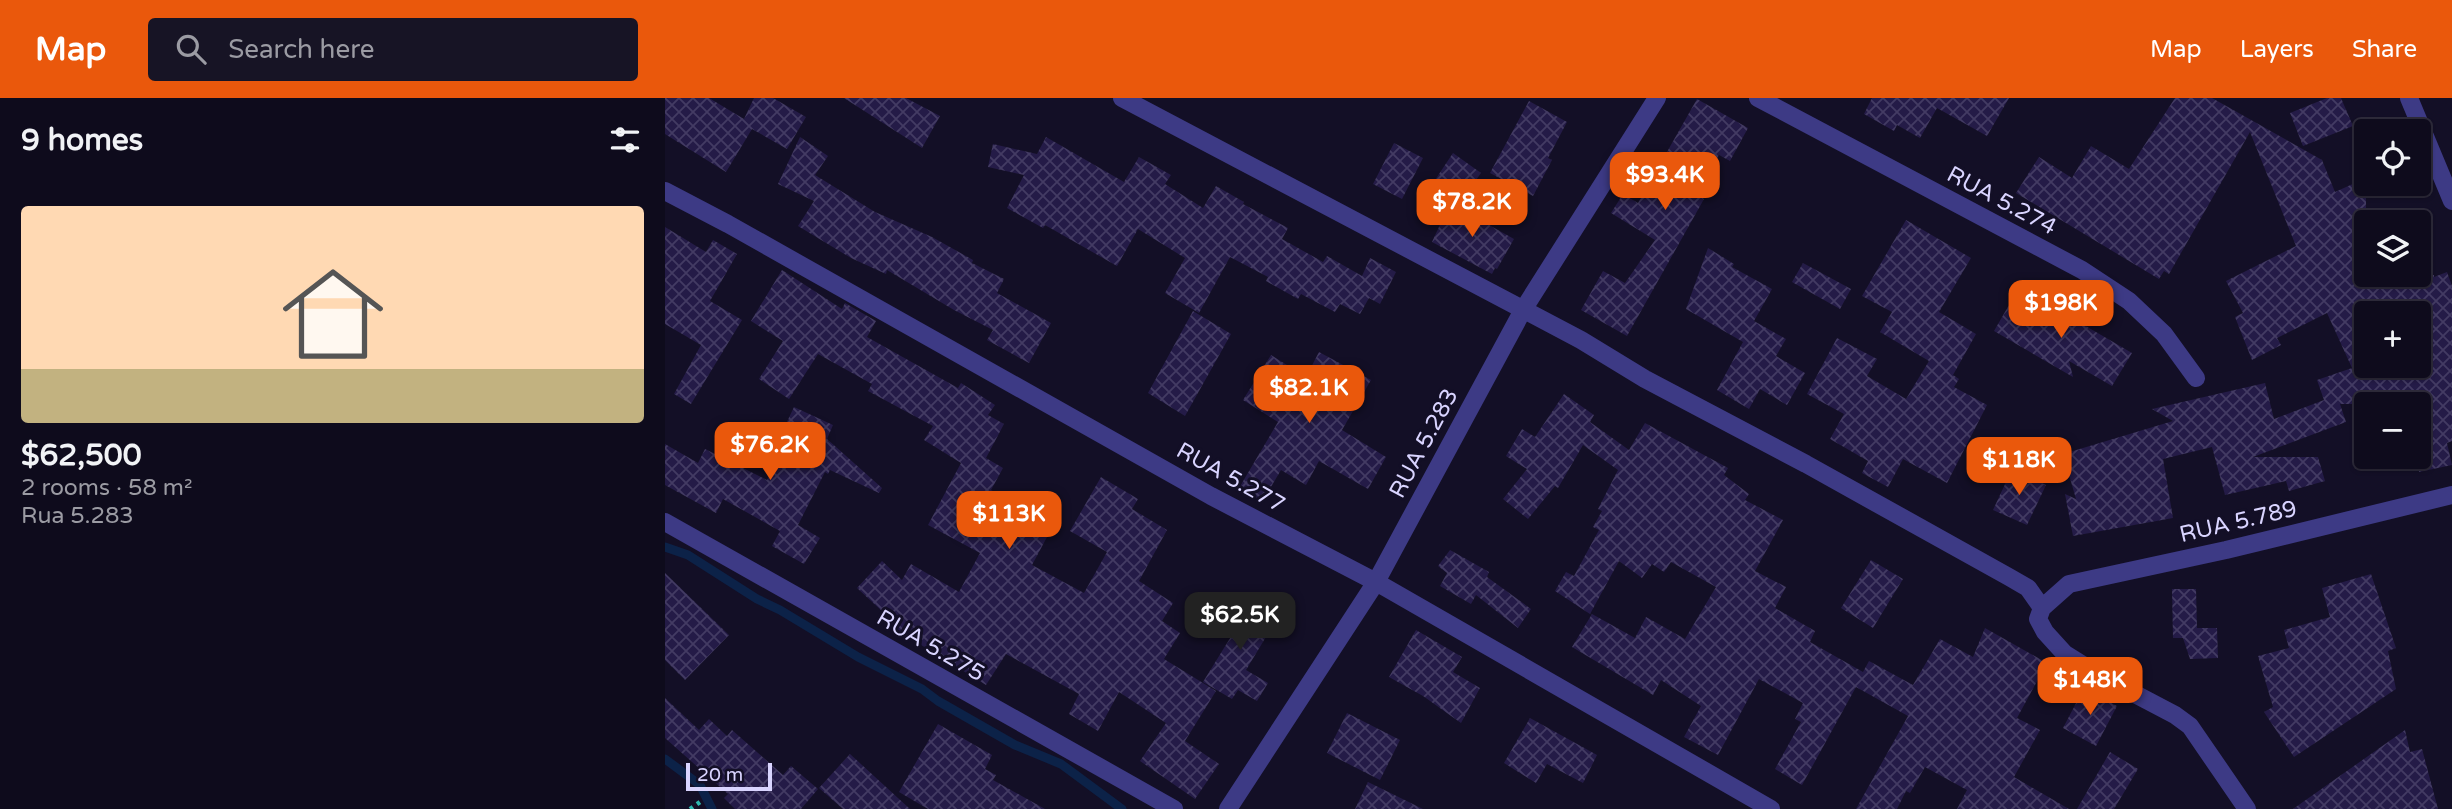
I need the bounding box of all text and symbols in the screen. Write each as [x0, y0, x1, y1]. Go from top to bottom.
search box [148, 18, 638, 81]
text: Map [35, 30, 106, 69]
icon: search [172, 30, 210, 68]
text: Search here [228, 34, 374, 65]
text: Map [2150, 35, 2202, 64]
text: Layers [2240, 35, 2314, 64]
text: Share [2352, 35, 2417, 64]
map controls [2354, 119, 2431, 469]
button: locate [2354, 119, 2431, 196]
icon: filters [606, 121, 644, 159]
text: 9 homes [21, 122, 143, 159]
pin: $93.4K [1608, 152, 1722, 212]
street label: RUA 5.274 [1942, 160, 2061, 241]
text: $93.4K [1626, 161, 1704, 189]
pin: $78.2K [1415, 180, 1529, 239]
text: $78.2K [1433, 188, 1511, 216]
button: layers [2354, 210, 2431, 287]
icon: home [270, 251, 396, 377]
pin: $198K [2012, 280, 2110, 340]
text: $198K [2025, 289, 2097, 317]
button: + [2354, 301, 2431, 378]
pin: $82.1K [1252, 366, 1366, 425]
text: $82.1K [1270, 374, 1348, 402]
street label: RUA 5.283 [1383, 384, 1464, 503]
button: − [2354, 392, 2431, 469]
pin: $76.2K [713, 422, 827, 482]
text: $76.2K [731, 431, 809, 459]
text: $62,500 [21, 437, 141, 474]
street label: RUA 5.277 [1171, 437, 1290, 519]
pin: $118K [1970, 438, 2068, 497]
text: $118K [1983, 446, 2055, 474]
text: 2 rooms · 58 m² [21, 474, 192, 502]
pin: $113K [960, 491, 1058, 551]
street label: RUA 5.789 [2177, 495, 2300, 549]
text: $113K [973, 500, 1045, 528]
text: Rua 5.283 [21, 502, 134, 530]
pin: $62.5K [1183, 592, 1297, 652]
text: $62.5K [1201, 601, 1279, 629]
street label: RUA 5.275 [872, 604, 989, 688]
pin: $148K [2041, 658, 2139, 717]
text: $148K [2054, 666, 2126, 694]
scale bar [686, 760, 772, 792]
text: 20 m [697, 764, 743, 786]

